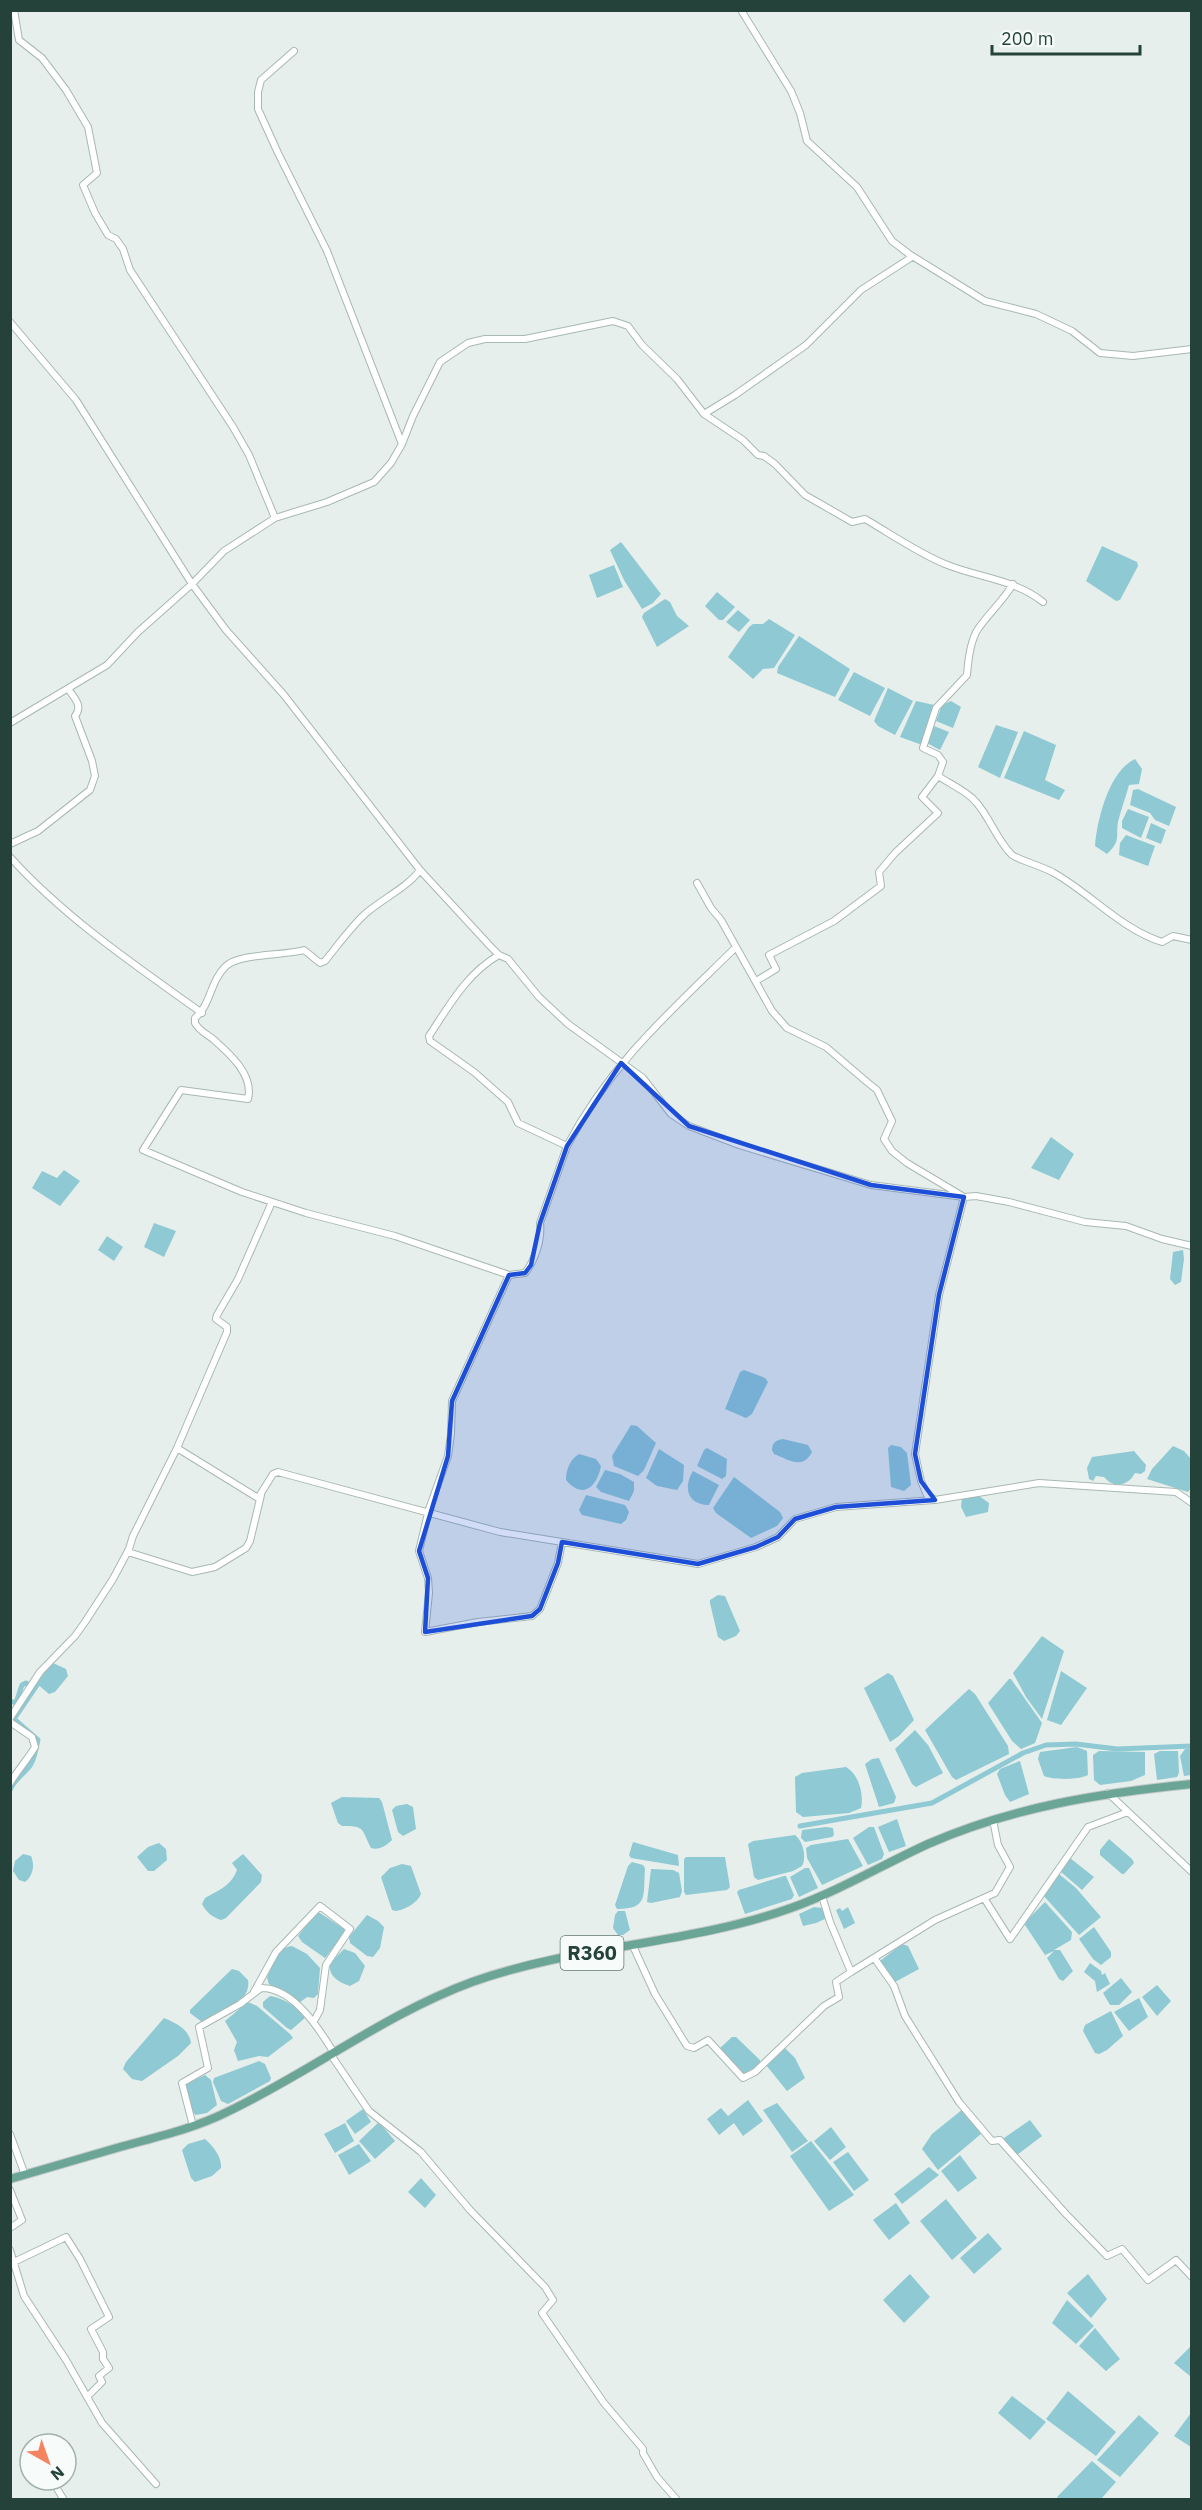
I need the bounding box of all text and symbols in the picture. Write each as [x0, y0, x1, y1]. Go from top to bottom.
scale bar [992, 18, 1140, 56]
text: 200 m [1001, 27, 1053, 50]
road number: R360 [560, 1936, 624, 1970]
north arrow [18, 2432, 78, 2492]
text: N [47, 2462, 69, 2485]

